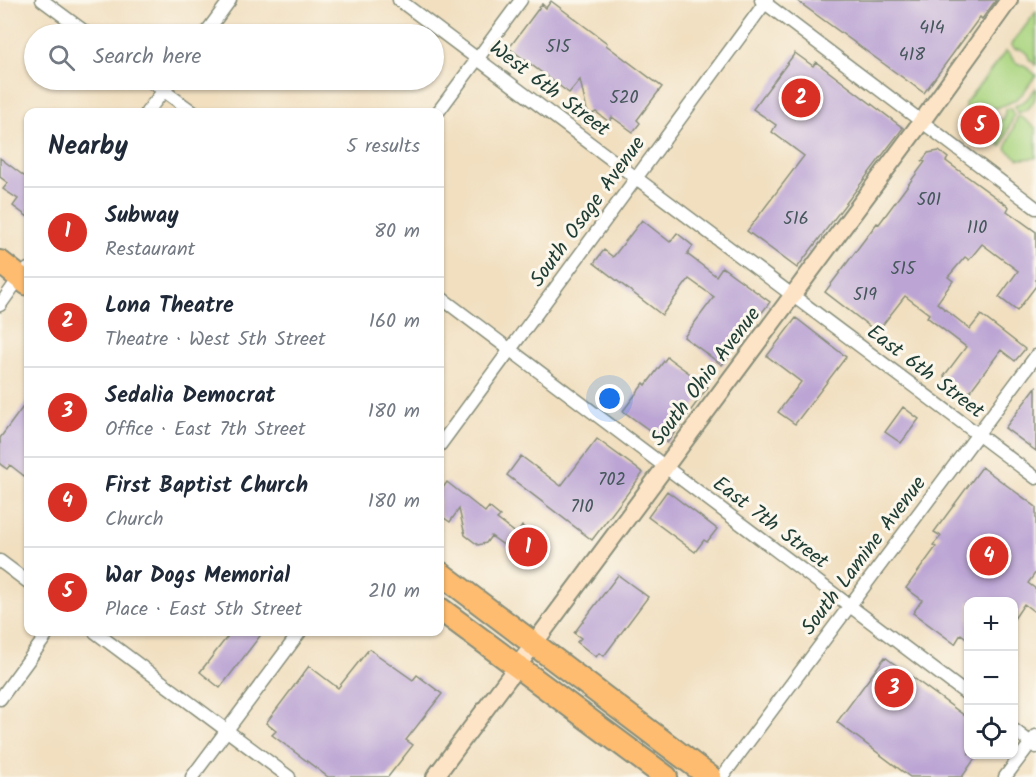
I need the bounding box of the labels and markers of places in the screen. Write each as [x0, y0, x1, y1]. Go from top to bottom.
pin: 2 [782, 76, 820, 120]
pin: 5 [960, 102, 1000, 148]
pin: 1 [508, 524, 548, 570]
pin: 4 [970, 534, 1008, 578]
pin: 3 [874, 666, 914, 710]

